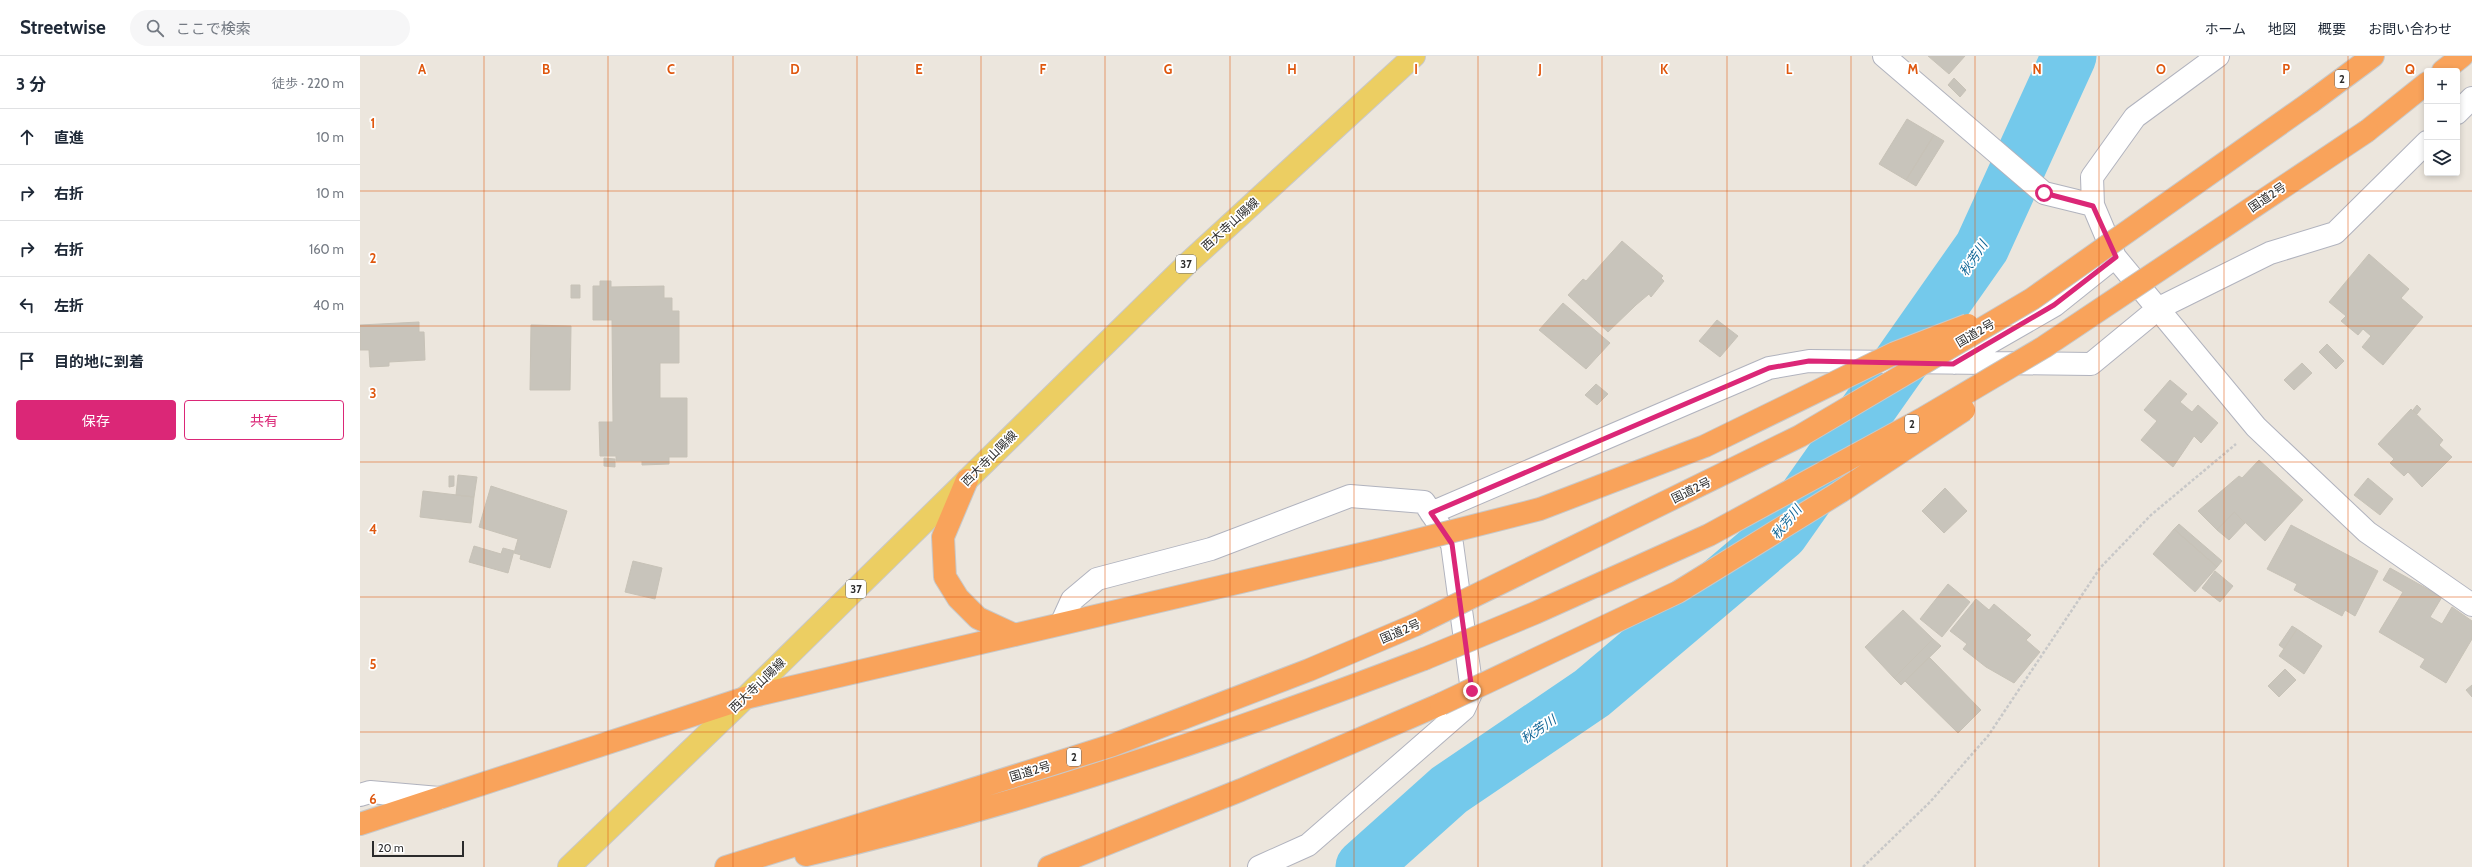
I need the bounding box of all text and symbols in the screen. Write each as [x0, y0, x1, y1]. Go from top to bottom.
search box [130, 10, 410, 46]
text: Streetwise [20, 16, 106, 39]
icon: search [144, 17, 166, 39]
text: ここで検索 [176, 20, 251, 38]
text: ホーム [2204, 20, 2246, 38]
text: 地図 [2268, 20, 2296, 38]
text: 概要 [2318, 20, 2346, 38]
text: お問い合わせ [2368, 20, 2452, 38]
text: A [418, 61, 427, 77]
text: B [542, 61, 550, 77]
text: C [667, 61, 675, 77]
text: D [790, 61, 800, 77]
text: E [915, 61, 923, 77]
text: F [1040, 61, 1047, 77]
text: G [1164, 61, 1173, 77]
text: H [1287, 61, 1297, 77]
text: I [1414, 61, 1418, 77]
text: J [1537, 61, 1542, 77]
text: K [1660, 61, 1669, 77]
text: L [1786, 61, 1793, 77]
text: M [1908, 61, 1919, 77]
text: N [2032, 61, 2042, 77]
text: O [2156, 61, 2166, 77]
text: P [2282, 61, 2290, 77]
text: Q [2405, 61, 2415, 77]
map controls [2424, 68, 2460, 176]
button: + [2424, 68, 2460, 104]
road number: 2 [2335, 70, 2349, 88]
text: 3 分 [16, 74, 46, 94]
text: 徒歩 · 220 m [272, 75, 344, 91]
button: − [2424, 104, 2460, 140]
text: 1 [371, 115, 375, 131]
icon: ahead [16, 126, 38, 148]
text: 直進 [54, 129, 84, 147]
text: 10 m [316, 129, 344, 145]
button: layers [2424, 140, 2460, 176]
street label: 国道2号 [2245, 179, 2289, 215]
icon: right [16, 182, 38, 204]
route start [2035, 184, 2053, 202]
text: 右折 [54, 185, 84, 203]
text: 10 m [316, 185, 344, 201]
street label: 西大寺山陽線 [1198, 194, 1262, 254]
water label: 秋芳川 [1956, 236, 1991, 279]
icon: right [16, 238, 38, 260]
text: 右折 [54, 241, 84, 259]
text: 160 m [309, 241, 344, 257]
text: 2 [370, 250, 377, 266]
road number: 37 [1176, 255, 1196, 273]
icon: left [16, 294, 38, 316]
text: 左折 [54, 297, 84, 315]
text: 40 m [313, 297, 344, 313]
street label: 国道2号 [1953, 316, 1997, 350]
icon: arrive [16, 350, 38, 372]
text: 目的地に到着 [54, 353, 144, 371]
text: 3 [369, 385, 377, 401]
button: 保存 [16, 400, 176, 440]
button: 共有 [184, 400, 344, 440]
road number: 2 [1905, 415, 1919, 433]
street label: 西大寺山陽線 [958, 427, 1020, 489]
street label: 国道2号 [1669, 474, 1713, 506]
water label: 秋芳川 [1768, 500, 1806, 542]
text: 4 [369, 521, 377, 537]
road number: 37 [846, 580, 866, 598]
street label: 国道2号 [1378, 616, 1422, 646]
street label: 西大寺山陽線 [726, 655, 788, 715]
text: 5 [370, 656, 377, 672]
route end [1463, 682, 1481, 700]
water label: 秋芳川 [1517, 710, 1560, 747]
road number: 2 [1067, 748, 1081, 766]
street label: 国道2号 [1008, 758, 1052, 784]
text: 6 [369, 791, 377, 807]
scale bar [372, 839, 464, 858]
text: 20 m [378, 841, 404, 855]

